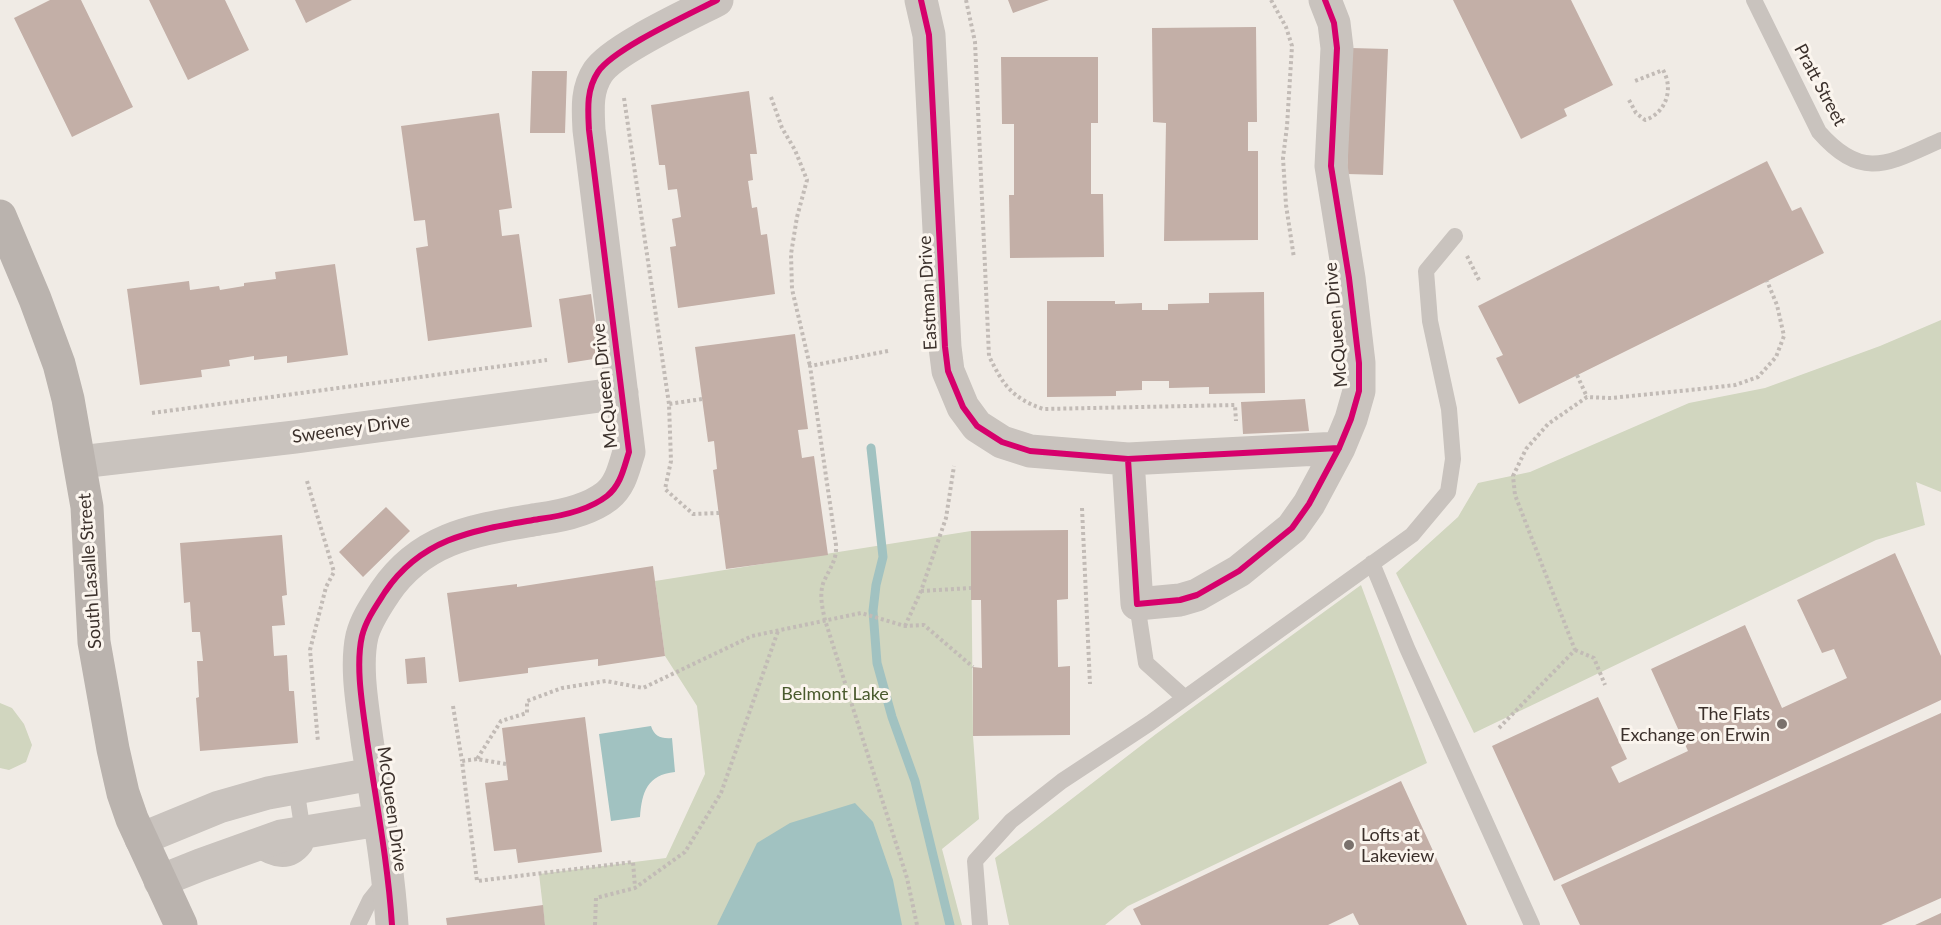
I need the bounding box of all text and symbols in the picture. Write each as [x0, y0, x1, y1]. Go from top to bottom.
street label: Pratt Street [1789, 40, 1851, 130]
street label: Eastman Drive [914, 235, 942, 351]
street label: McQueen Drive [1320, 261, 1352, 389]
street label: McQueen Drive [588, 322, 622, 450]
street label: Sweeney Drive [291, 410, 411, 448]
street label: South Lasalle Street [74, 492, 106, 650]
park label: Belmont Lake [781, 683, 889, 705]
place label: The Flats Exchange on Erwin [1620, 703, 1770, 746]
marker: The Flats Exchange on Erwin [1775, 717, 1789, 731]
street label: McQueen Drive [373, 745, 411, 873]
place label: Lofts at Lakeview [1361, 824, 1434, 866]
marker: Lofts at Lakeview [1342, 838, 1356, 852]

